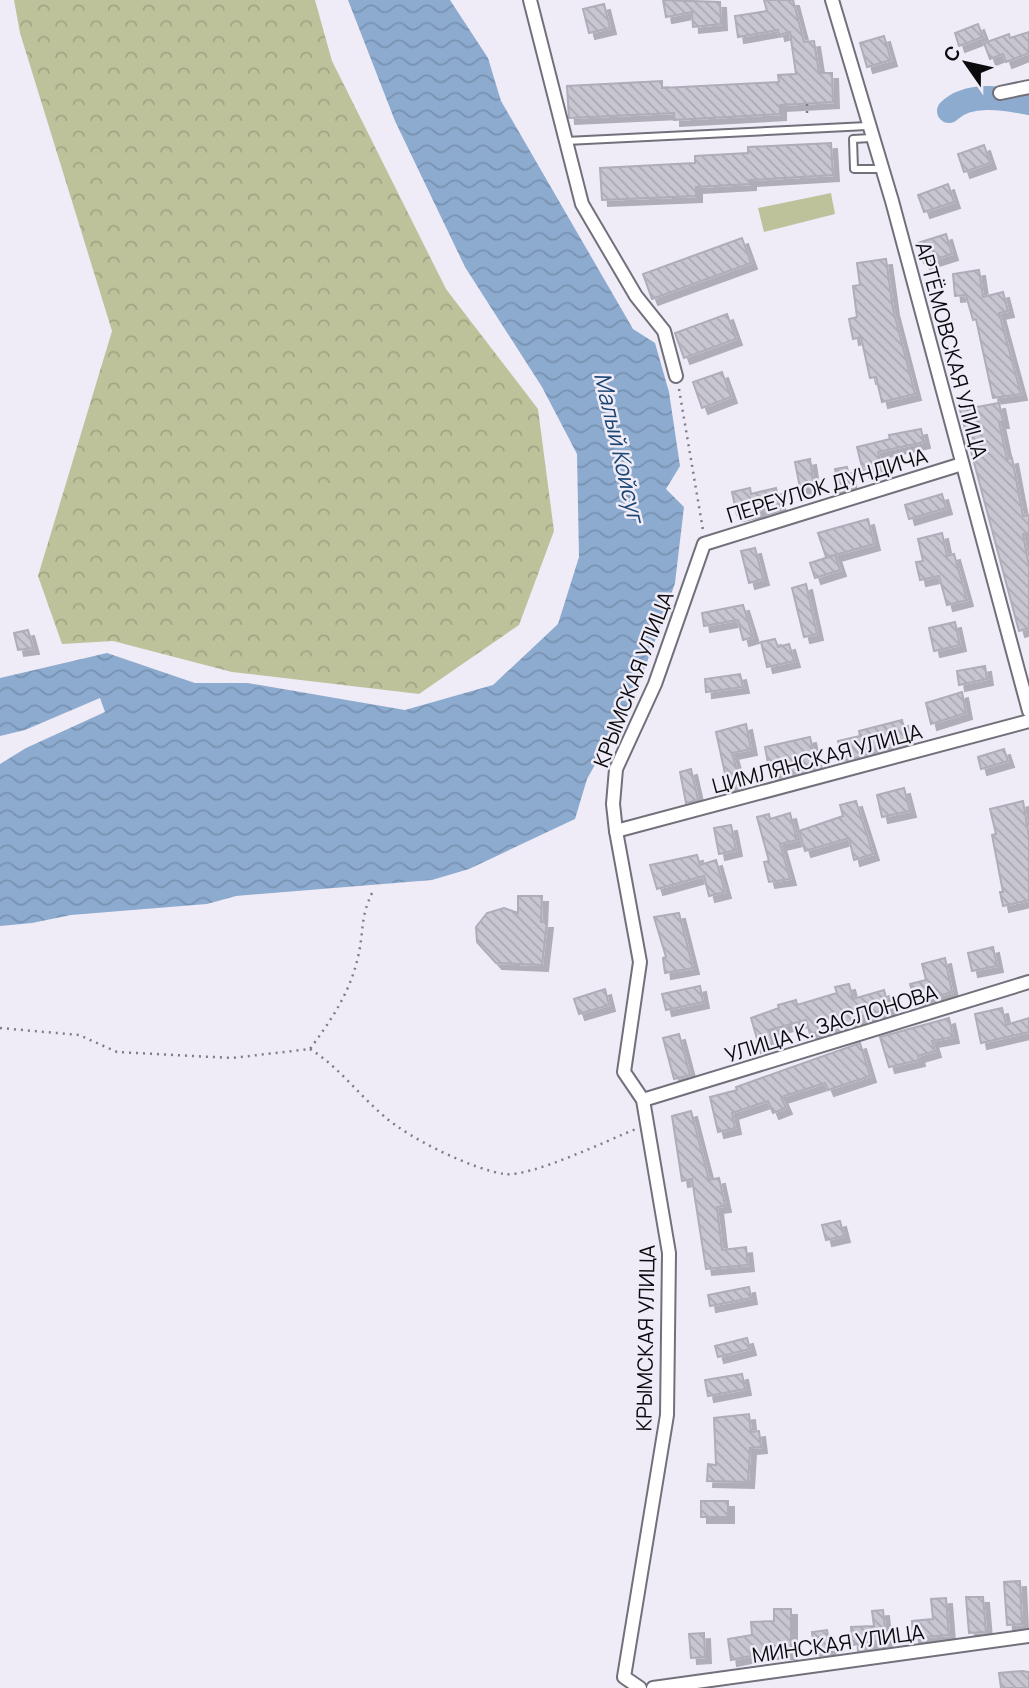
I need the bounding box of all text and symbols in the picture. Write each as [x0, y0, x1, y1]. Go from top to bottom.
north arrow [931, 28, 1001, 98]
text: С [937, 40, 967, 67]
street label: АРТЁМОВСКАЯ УЛИЦА [910, 238, 994, 462]
water label: Малый Койсуг [587, 369, 654, 528]
street label: ПЕРЕУЛОК ДУНДИЧА [723, 441, 931, 529]
street label: КРЫМСКАЯ УЛИЦА [586, 587, 680, 771]
street label: ЦИМЛЯНСКАЯ УЛИЦА [709, 716, 925, 800]
street label: УЛИЦА К. ЗАСЛОНОВА [721, 977, 941, 1069]
street label: КРЫМСКАЯ УЛИЦА [629, 1244, 661, 1432]
street label: МИНСКАЯ УЛИЦА [750, 1617, 926, 1669]

